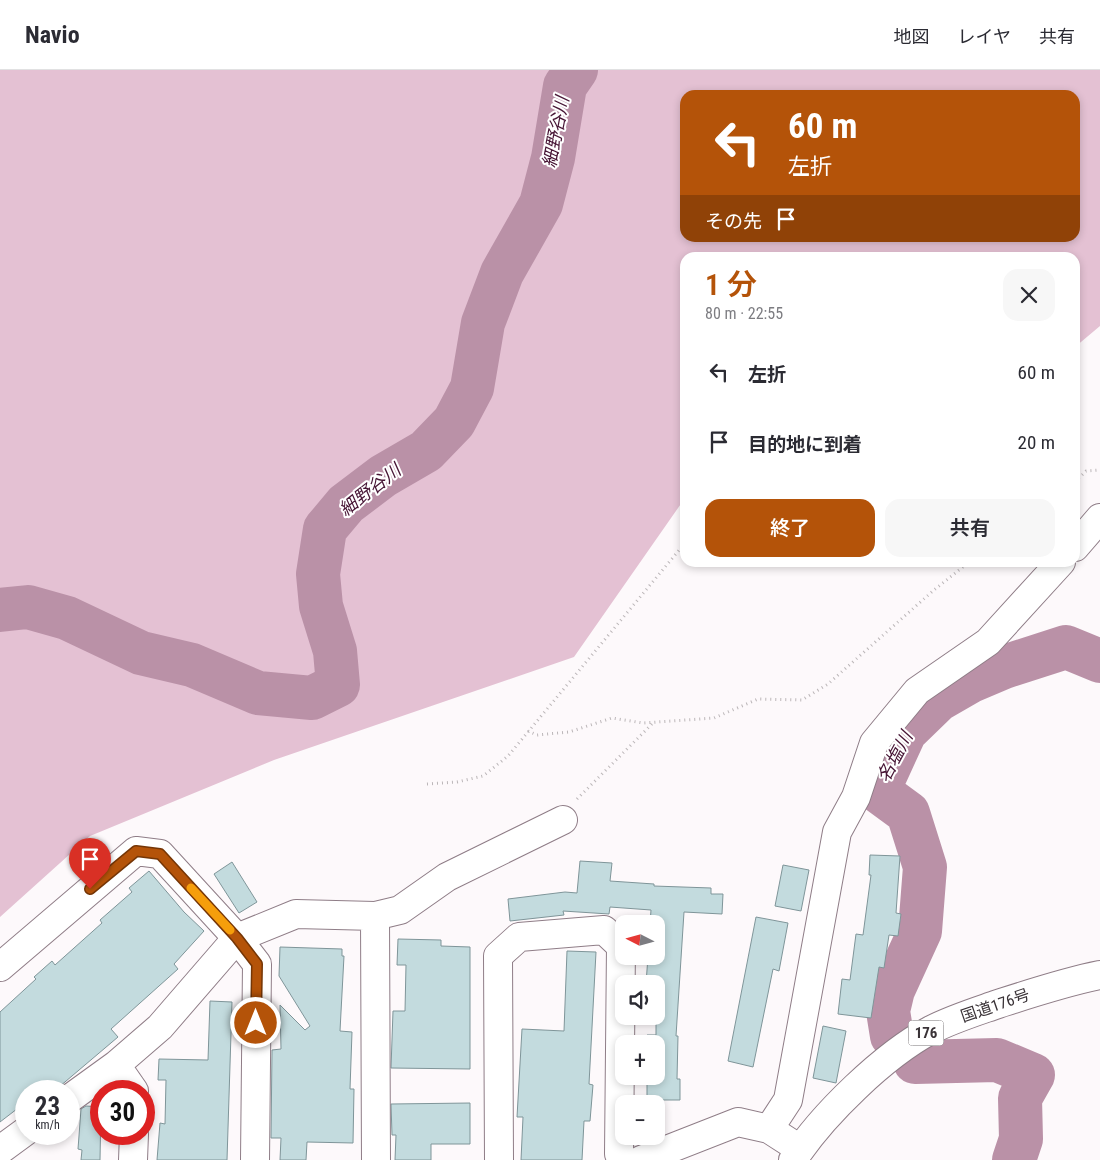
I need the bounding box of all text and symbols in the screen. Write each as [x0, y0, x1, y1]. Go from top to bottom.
text: Navio [25, 21, 80, 49]
text: 地図 [894, 26, 930, 47]
text: レイヤ [958, 26, 1011, 47]
text: 共有 [1039, 26, 1075, 47]
water label: 細野谷川 [538, 93, 573, 169]
text: 60 m [788, 106, 857, 147]
icon: left [705, 110, 770, 175]
text: 左折 [788, 154, 832, 179]
icon: arrive [772, 205, 800, 233]
text: その先 [705, 210, 762, 233]
text: 1 分 [705, 267, 757, 302]
button: close [1003, 269, 1055, 321]
text: 80 m · 22:55 [705, 304, 783, 323]
icon: left [705, 358, 733, 386]
text: 60 m [1018, 361, 1055, 384]
text: 左折 [748, 363, 786, 386]
icon: arrive [705, 428, 733, 456]
text: 20 m [1018, 431, 1055, 454]
text: 目的地に到着 [748, 433, 862, 456]
water label: 細野谷川 [335, 458, 406, 520]
button: 終了 [705, 499, 875, 557]
button: 共有 [885, 499, 1055, 557]
water label: 名塩川 [873, 726, 917, 786]
pin [69, 838, 111, 889]
icon: arrive [76, 845, 104, 873]
north arrow [615, 915, 665, 965]
map controls [615, 915, 665, 1145]
button: sound [615, 975, 665, 1025]
street label: 国道176号 [958, 985, 1032, 1026]
position arrow [229, 996, 281, 1048]
road number: 176 [908, 1020, 944, 1046]
button: + [615, 1035, 665, 1085]
speed limit sign: 30 [90, 1080, 155, 1145]
text: 23 [35, 1092, 60, 1121]
button: − [615, 1095, 665, 1145]
text: km/h [35, 1118, 60, 1132]

